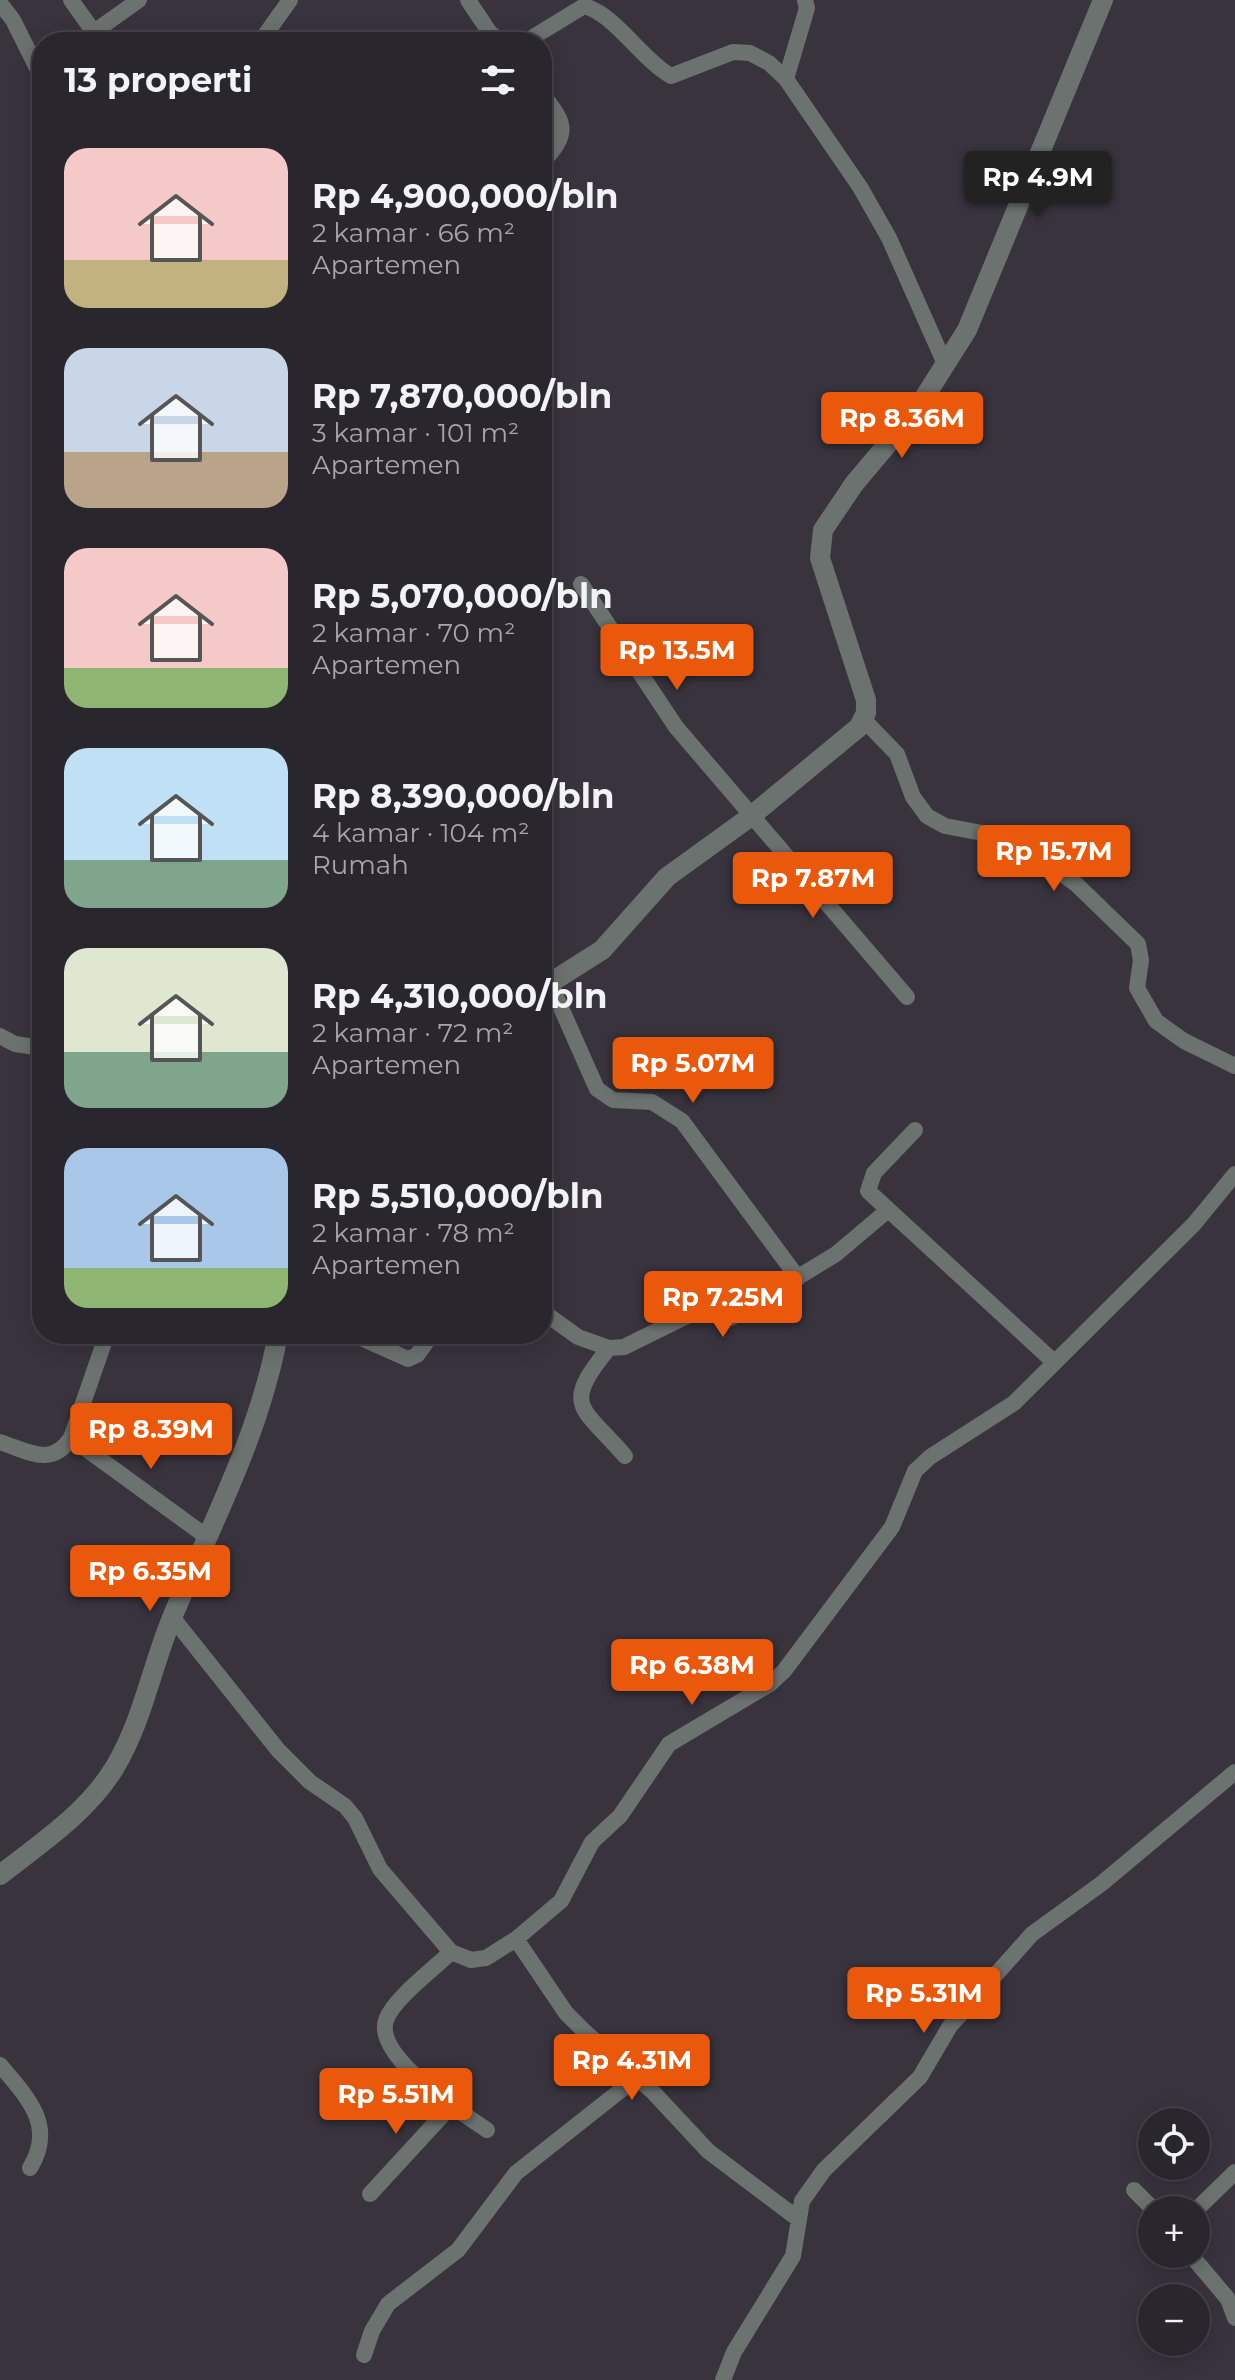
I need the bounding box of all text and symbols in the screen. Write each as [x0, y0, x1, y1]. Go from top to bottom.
icon: filters [476, 58, 520, 102]
text: 13 properti [64, 59, 252, 101]
pin: Rp 4.9M [964, 151, 1112, 219]
text: Rp 4.9M [982, 161, 1094, 193]
text: Rp 4,900,000/bln [312, 175, 618, 217]
icon: home [128, 180, 224, 276]
text: 2 kamar · 66 m² [312, 217, 515, 249]
text: Apartemen [312, 249, 461, 281]
text: Rp 7,870,000/bln [312, 375, 612, 417]
icon: home [128, 380, 224, 476]
pin: Rp 8.36M [819, 392, 985, 460]
text: Rp 8.36M [839, 402, 965, 434]
text: 3 kamar · 101 m² [312, 417, 519, 449]
text: Apartemen [312, 449, 461, 481]
text: Rp 5,070,000/bln [312, 575, 613, 617]
icon: home [128, 580, 224, 676]
text: 2 kamar · 70 m² [312, 617, 515, 649]
pin: Rp 13.5M [594, 624, 760, 692]
text: Rp 13.5M [618, 634, 736, 666]
text: Apartemen [312, 649, 461, 681]
text: Rp 8,390,000/bln [312, 775, 615, 817]
icon: home [128, 780, 224, 876]
text: 4 kamar · 104 m² [312, 817, 530, 849]
pin: Rp 15.7M [971, 825, 1137, 893]
text: Rp 15.7M [995, 835, 1113, 867]
text: Rumah [312, 849, 409, 881]
pin: Rp 7.87M [730, 852, 896, 920]
text: Rp 7.87M [751, 862, 875, 894]
text: Rp 4,310,000/bln [312, 975, 608, 1017]
icon: home [128, 980, 224, 1076]
text: 2 kamar · 72 m² [312, 1017, 513, 1049]
pin: Rp 5.07M [610, 1037, 776, 1105]
text: Rp 5.07M [631, 1047, 755, 1079]
text: Apartemen [312, 1049, 461, 1081]
text: Rp 5,510,000/bln [312, 1175, 603, 1217]
icon: home [128, 1180, 224, 1276]
text: 2 kamar · 78 m² [312, 1217, 515, 1249]
text: Apartemen [312, 1249, 461, 1281]
pin: Rp 7.25M [640, 1271, 806, 1339]
text: Rp 7.25M [662, 1281, 784, 1313]
pin: Rp 8.39M [68, 1403, 234, 1471]
text: Rp 8.39M [88, 1413, 214, 1445]
pin: Rp 6.35M [67, 1545, 233, 1613]
text: Rp 6.35M [88, 1555, 212, 1587]
pin: Rp 6.38M [609, 1639, 775, 1707]
text: Rp 6.38M [629, 1649, 755, 1681]
pin: Rp 5.31M [841, 1967, 1007, 2035]
text: Rp 5.31M [865, 1977, 983, 2009]
pin: Rp 4.31M [549, 2034, 715, 2102]
text: Rp 4.31M [572, 2044, 692, 2076]
pin: Rp 5.51M [313, 2068, 479, 2136]
text: Rp 5.51M [337, 2078, 455, 2110]
map controls [1138, 2108, 1210, 2356]
button: locate [1138, 2108, 1210, 2180]
button: + [1138, 2196, 1210, 2268]
button: − [1138, 2284, 1210, 2356]

